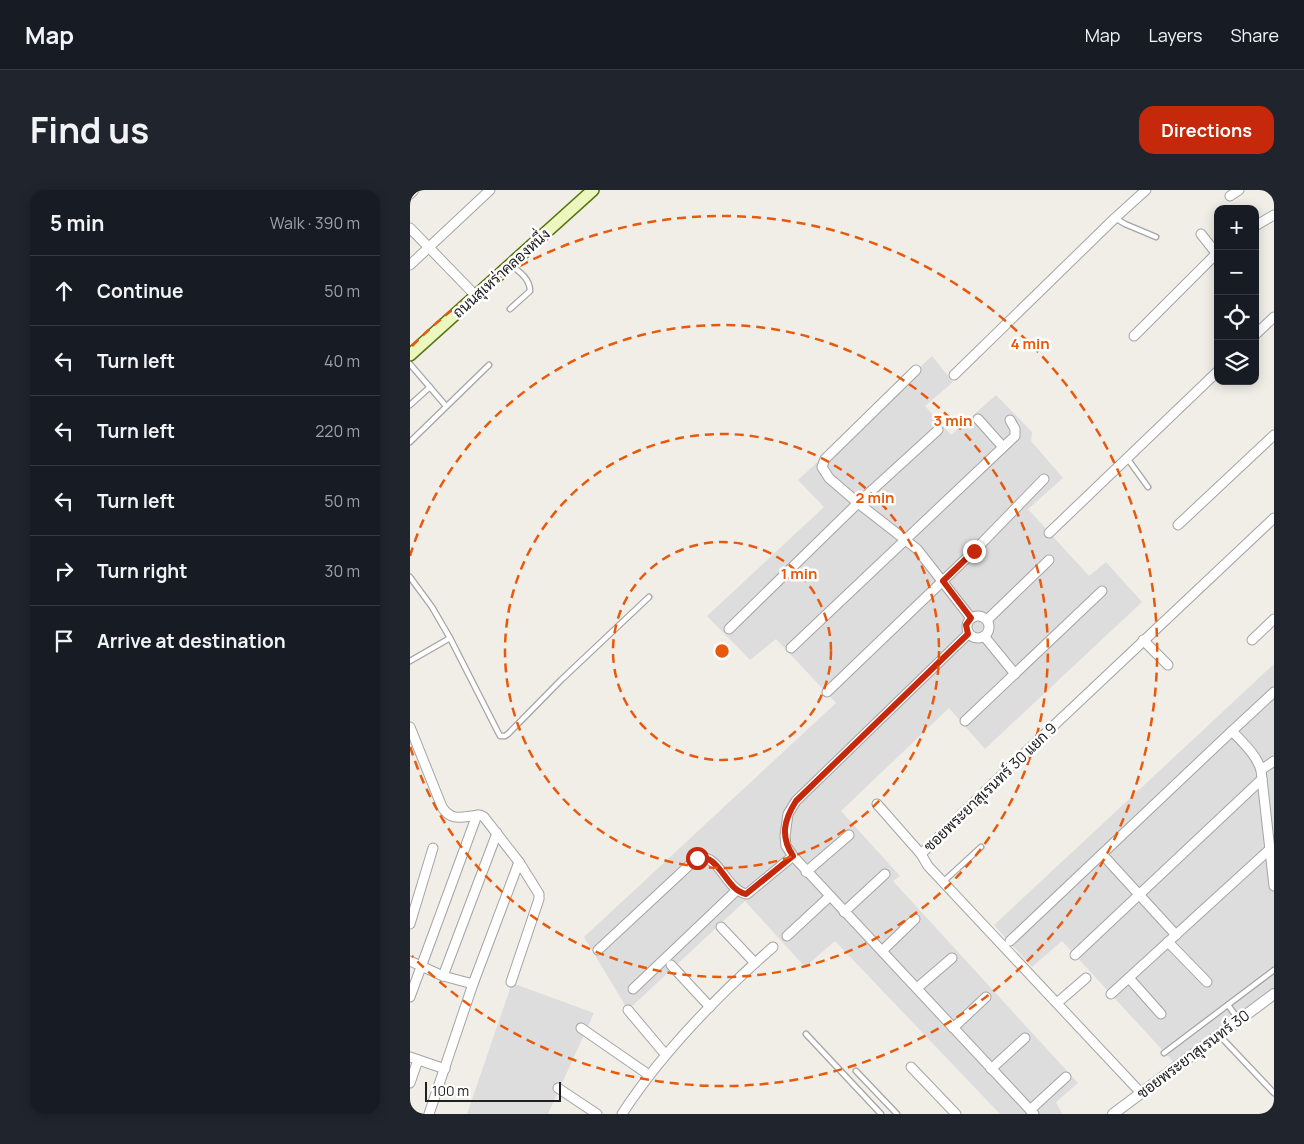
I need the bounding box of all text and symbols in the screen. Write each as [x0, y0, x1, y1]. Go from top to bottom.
text: Map [25, 18, 74, 51]
text: Map [1085, 23, 1120, 47]
text: Layers [1148, 23, 1202, 47]
text: Share [1230, 23, 1279, 47]
text: Find us [30, 106, 149, 154]
button: Directions [1139, 106, 1274, 154]
map controls [1214, 205, 1259, 385]
button: + [1214, 205, 1259, 250]
text: 5 min [50, 209, 104, 237]
text: Walk · 390 m [270, 212, 360, 234]
street label: ถนนสุเหร่าคลองหนึ่ง [445, 221, 555, 323]
button: − [1214, 250, 1259, 295]
icon: ahead [50, 277, 78, 305]
text: Continue [97, 278, 183, 304]
text: 50 m [324, 280, 360, 302]
button: locate [1214, 295, 1259, 340]
text: 4 min [1010, 333, 1050, 354]
button: layers [1214, 340, 1259, 385]
icon: left [50, 347, 78, 375]
text: Turn left [97, 348, 175, 374]
text: 40 m [324, 350, 360, 372]
text: 3 min [934, 410, 972, 431]
icon: left [50, 417, 78, 445]
text: Turn left [97, 418, 175, 444]
text: 220 m [315, 420, 360, 442]
icon: left [50, 487, 78, 515]
text: 2 min [855, 487, 895, 508]
text: Turn left [97, 488, 175, 514]
text: 50 m [324, 490, 360, 512]
route end [963, 540, 986, 563]
icon: right [50, 557, 78, 585]
text: Turn right [97, 558, 187, 584]
text: 30 m [325, 560, 360, 582]
text: 1 min [781, 563, 817, 584]
icon: arrive [50, 627, 78, 655]
text: Arrive at destination [97, 628, 286, 654]
centre of rings [713, 642, 731, 660]
street label: ซอยพระยาสุเรนทร์ 30 แยก 9 [919, 718, 1062, 857]
route start [686, 847, 709, 870]
street label: ซอยพระยาสุเรนทร์ 30 [1132, 1005, 1254, 1104]
scale bar [425, 1079, 561, 1102]
text: 100 m [432, 1081, 469, 1100]

